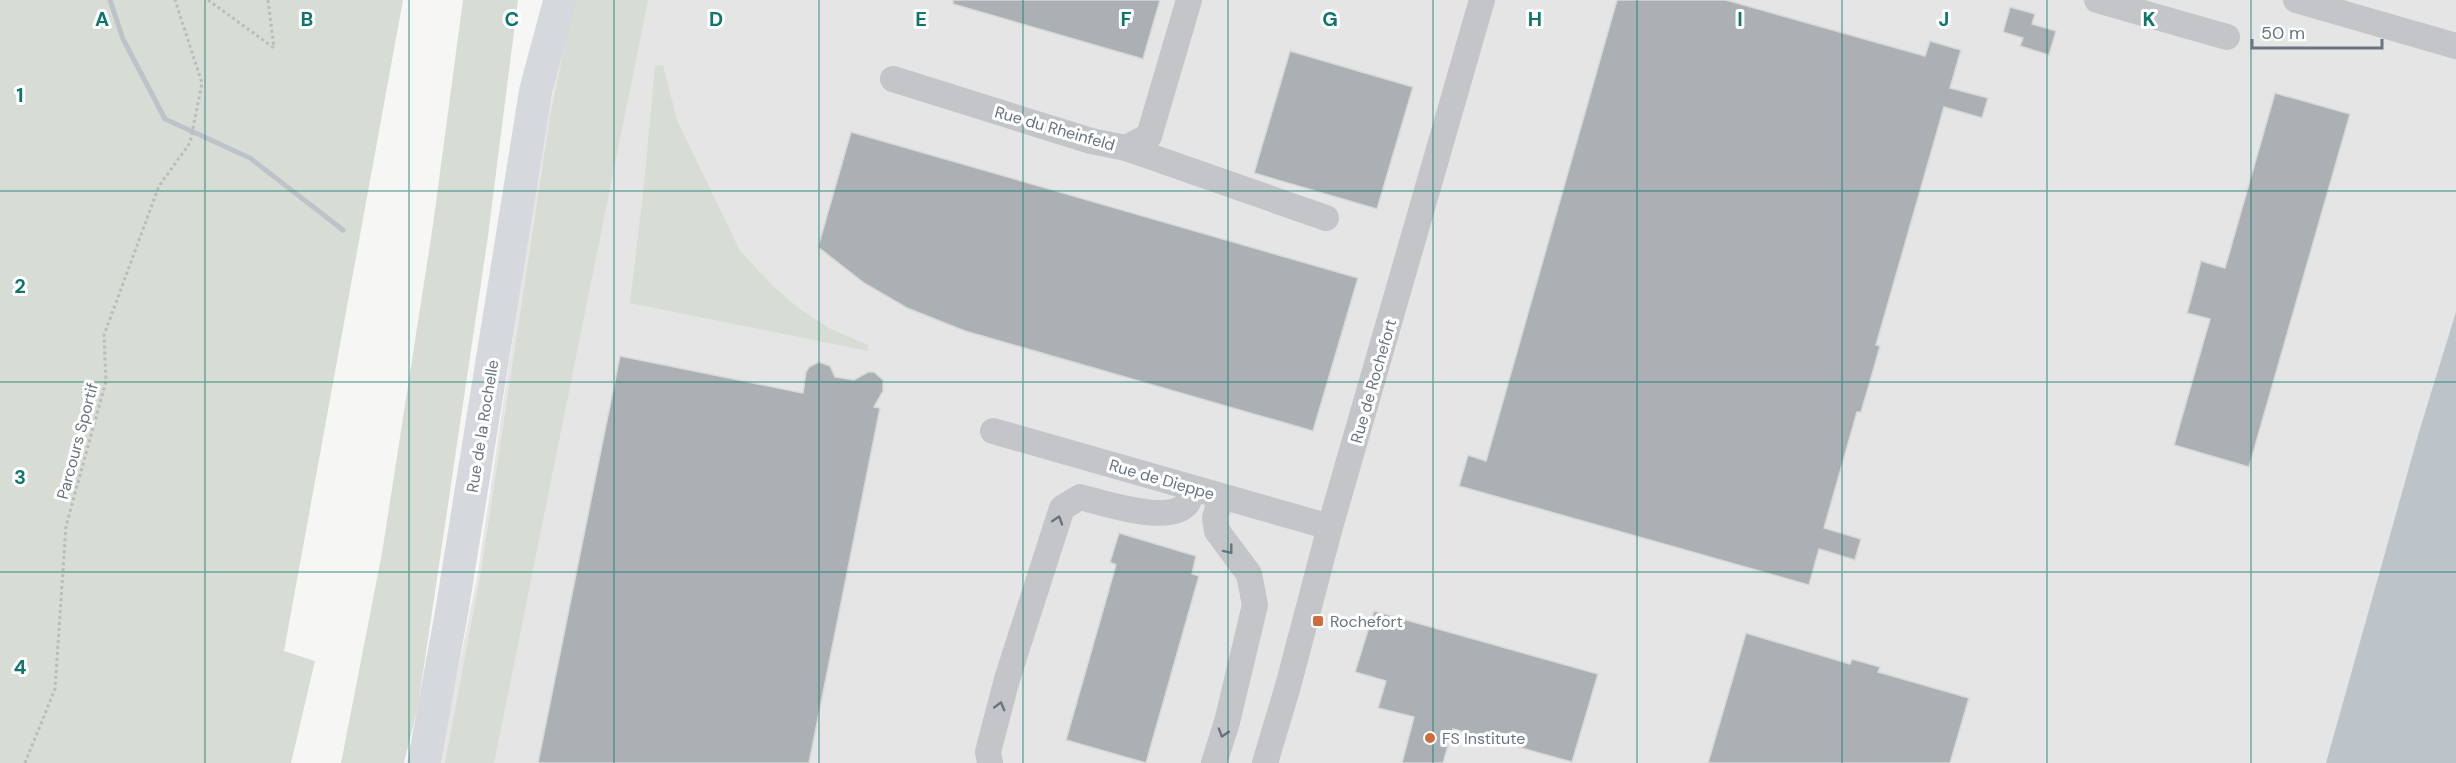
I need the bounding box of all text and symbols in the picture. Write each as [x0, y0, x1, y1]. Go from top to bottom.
text: A [95, 6, 109, 32]
text: B [301, 6, 313, 32]
text: C [505, 6, 519, 32]
text: D [709, 6, 723, 32]
text: E [915, 6, 927, 32]
text: F [1120, 6, 1132, 32]
text: G [1322, 6, 1338, 32]
text: H [1528, 6, 1542, 32]
text: I [1737, 6, 1743, 32]
text: J [1939, 6, 1949, 32]
text: K [2142, 6, 2156, 32]
scale bar [2252, 12, 2382, 50]
text: 50 m [2261, 21, 2305, 45]
text: 1 [16, 82, 24, 108]
street label: Rue du Rheinfeld [992, 101, 1117, 156]
text: 2 [14, 273, 26, 299]
street label: Rue de Rochefort [1346, 317, 1401, 446]
street label: Rue de la Rochelle [462, 358, 503, 494]
street label: Parcours Sportif [52, 381, 103, 502]
street label: Rue de Dieppe [1107, 454, 1217, 505]
text: 3 [14, 464, 26, 490]
one-way arrow [1051, 515, 1063, 526]
one-way arrow [1222, 543, 1233, 554]
place label: Rochefort [1330, 611, 1403, 632]
marker: Rochefort [1311, 614, 1325, 628]
text: 4 [14, 654, 27, 680]
one-way arrow [993, 701, 1005, 712]
one-way arrow [1218, 727, 1231, 738]
place label: FS Institute [1442, 728, 1525, 749]
marker: FS Institute [1423, 731, 1437, 745]

